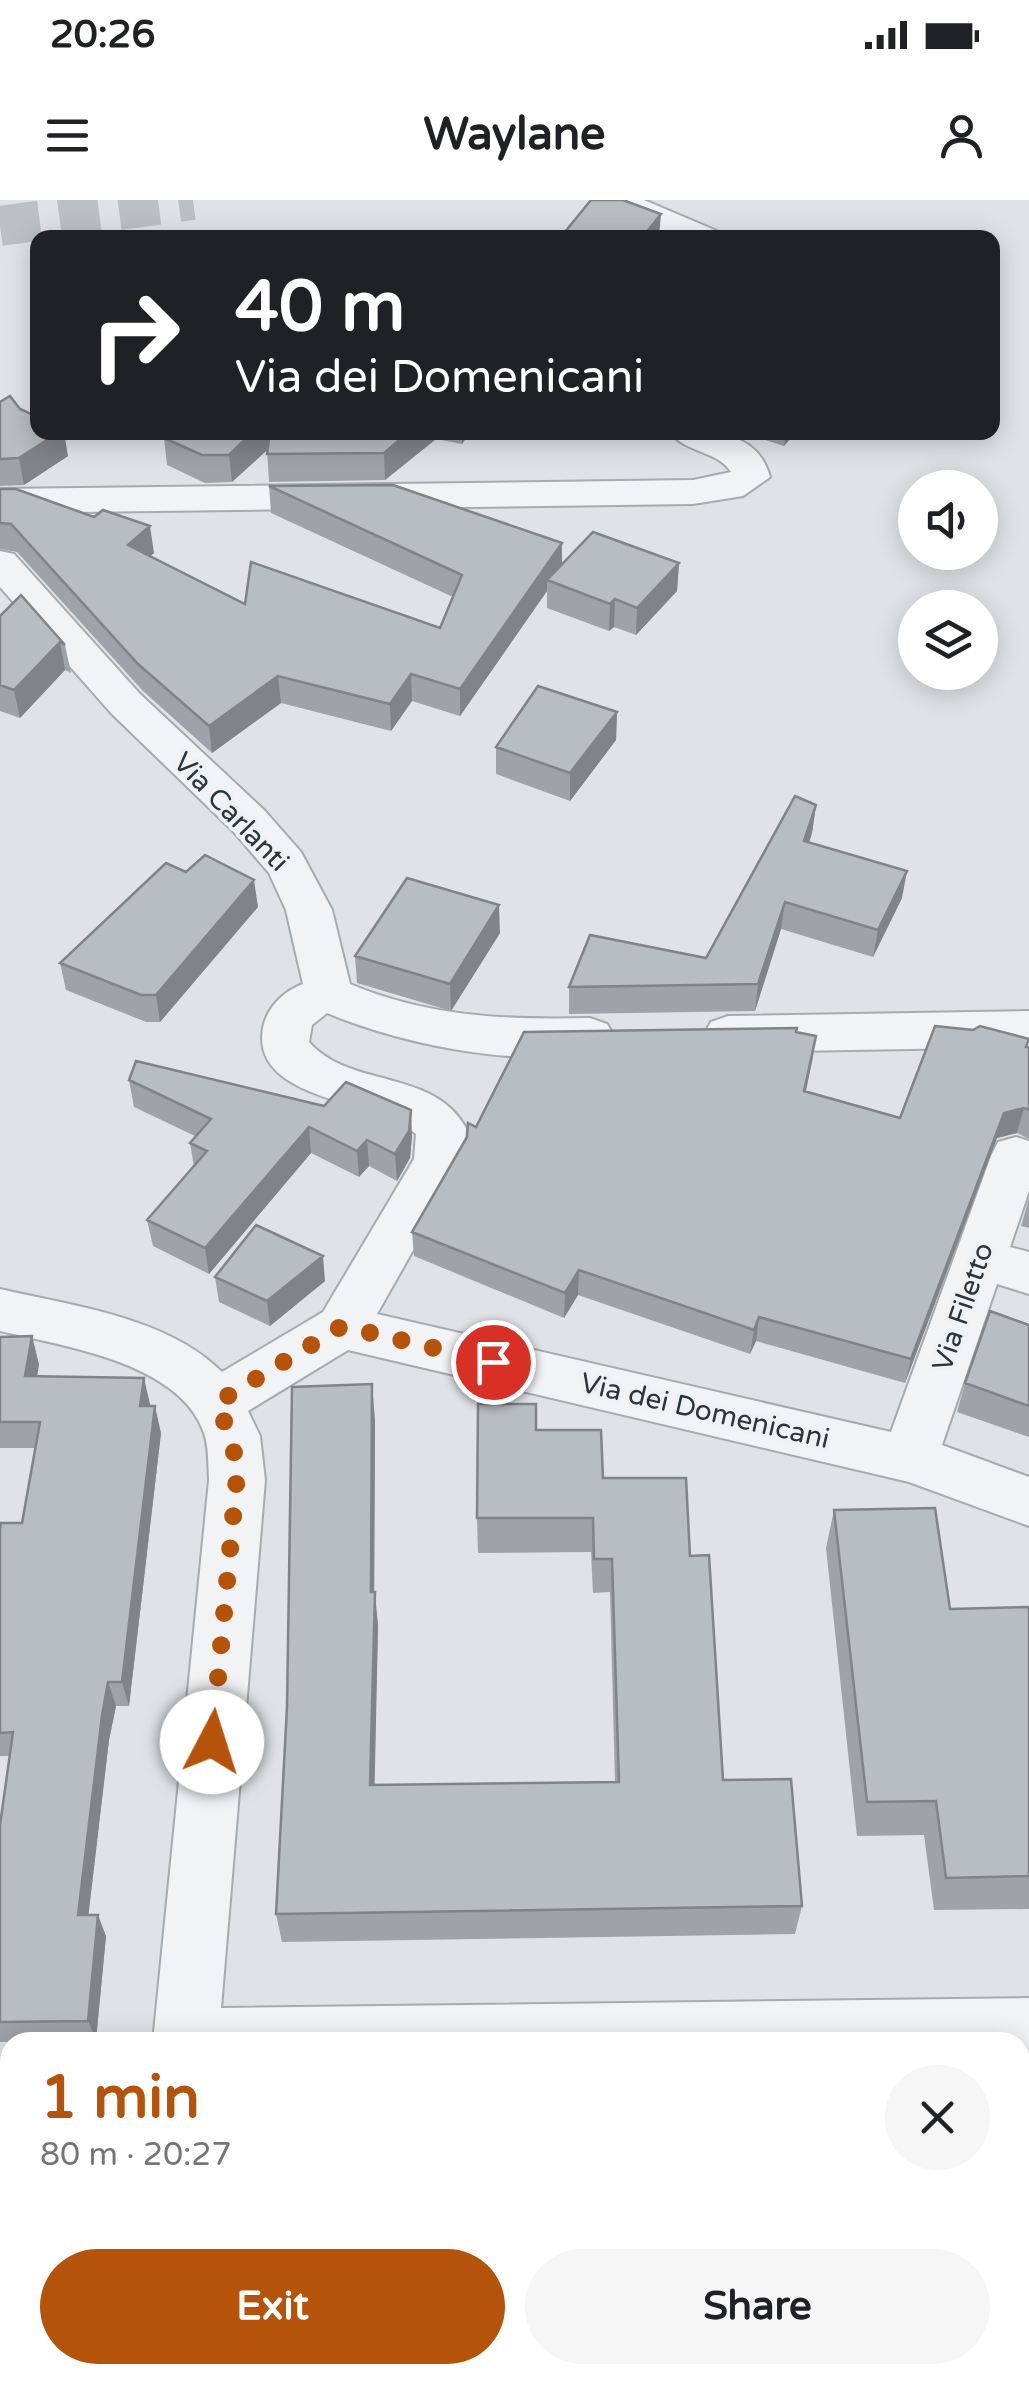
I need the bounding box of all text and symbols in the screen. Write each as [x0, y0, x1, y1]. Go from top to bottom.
text: 20:26 [50, 12, 155, 58]
icon: menu [40, 108, 95, 163]
text: Waylane [423, 108, 606, 162]
icon: person [934, 108, 989, 163]
text: 40 m [235, 266, 405, 350]
icon: right [70, 270, 200, 400]
text: Via dei Domenicani [235, 351, 644, 405]
map controls [898, 470, 998, 690]
button: sound [898, 470, 998, 570]
button: layers [898, 590, 998, 690]
street label: Via Carlanti [166, 745, 296, 879]
street label: Via Filetto [925, 1238, 1001, 1376]
pin [451, 1320, 536, 1405]
icon: arrive [466, 1335, 521, 1390]
street label: Via dei Domenicani [577, 1366, 833, 1456]
position arrow [160, 1690, 264, 1794]
text: 1 min [40, 2062, 200, 2134]
button: close [885, 2065, 990, 2170]
text: 80 m · 20:27 [40, 2136, 232, 2174]
button: Exit [40, 2249, 505, 2364]
button: Share [525, 2249, 990, 2364]

